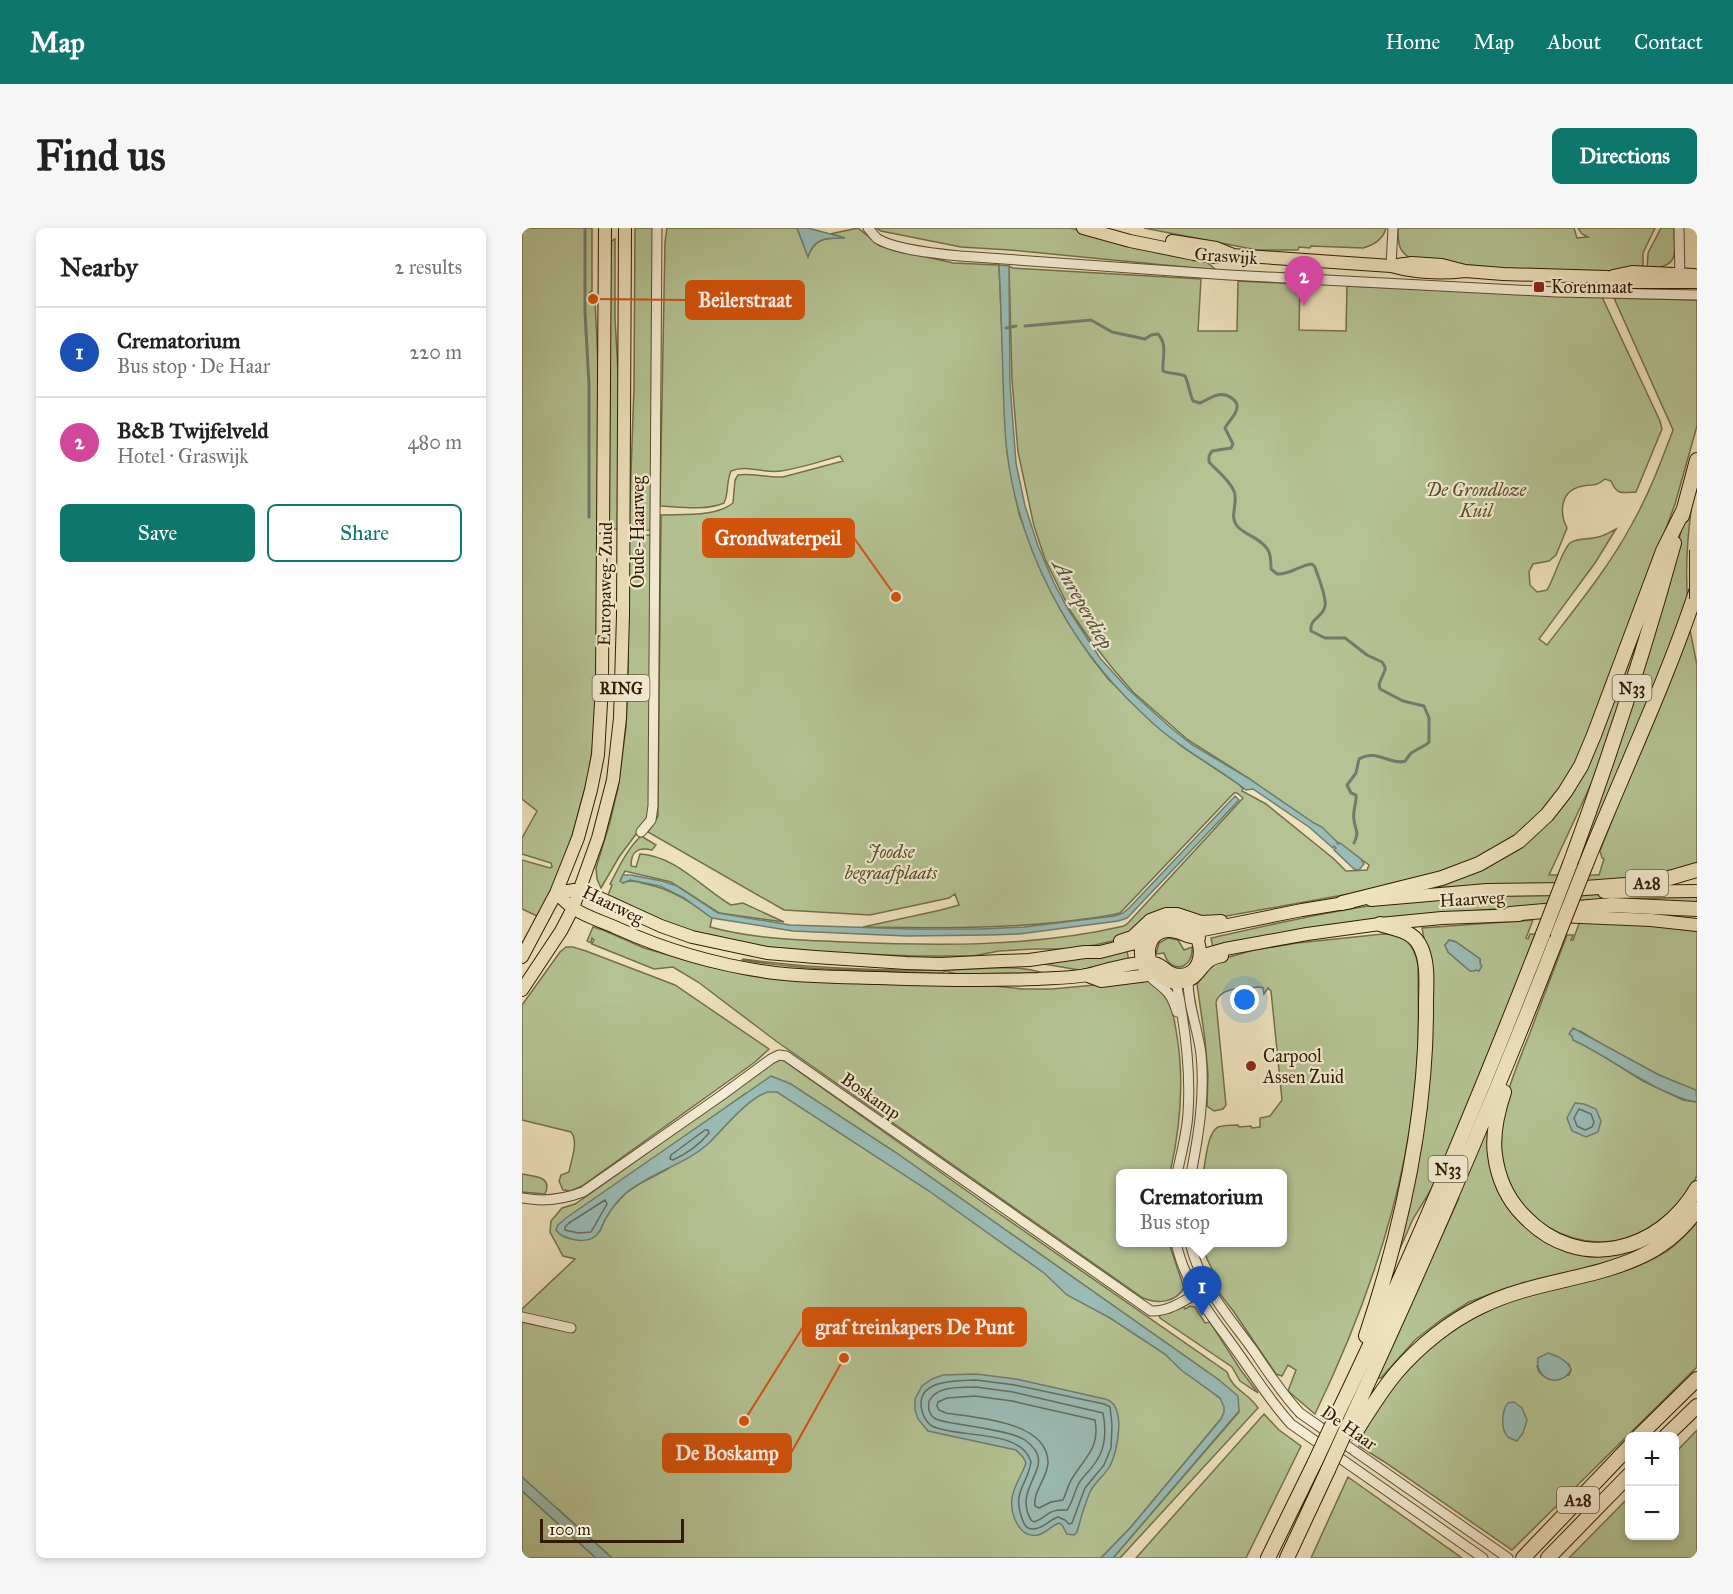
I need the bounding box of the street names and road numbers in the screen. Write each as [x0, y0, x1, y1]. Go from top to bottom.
street label: Graswijk [1194, 243, 1259, 269]
street label: Oude-Haarweg [627, 475, 650, 588]
street label: Europaweg-Zuid [593, 522, 618, 646]
road number: RING [592, 675, 650, 701]
road number: N33 [1612, 675, 1652, 701]
road number: A28 [1626, 870, 1668, 896]
street label: Haarweg [578, 881, 648, 930]
street label: Haarweg [1439, 886, 1506, 913]
street label: Boskamp [837, 1068, 905, 1124]
road number: N33 [1428, 1156, 1468, 1182]
street label: De Haar [1317, 1401, 1381, 1455]
road number: A28 [1557, 1487, 1599, 1513]

